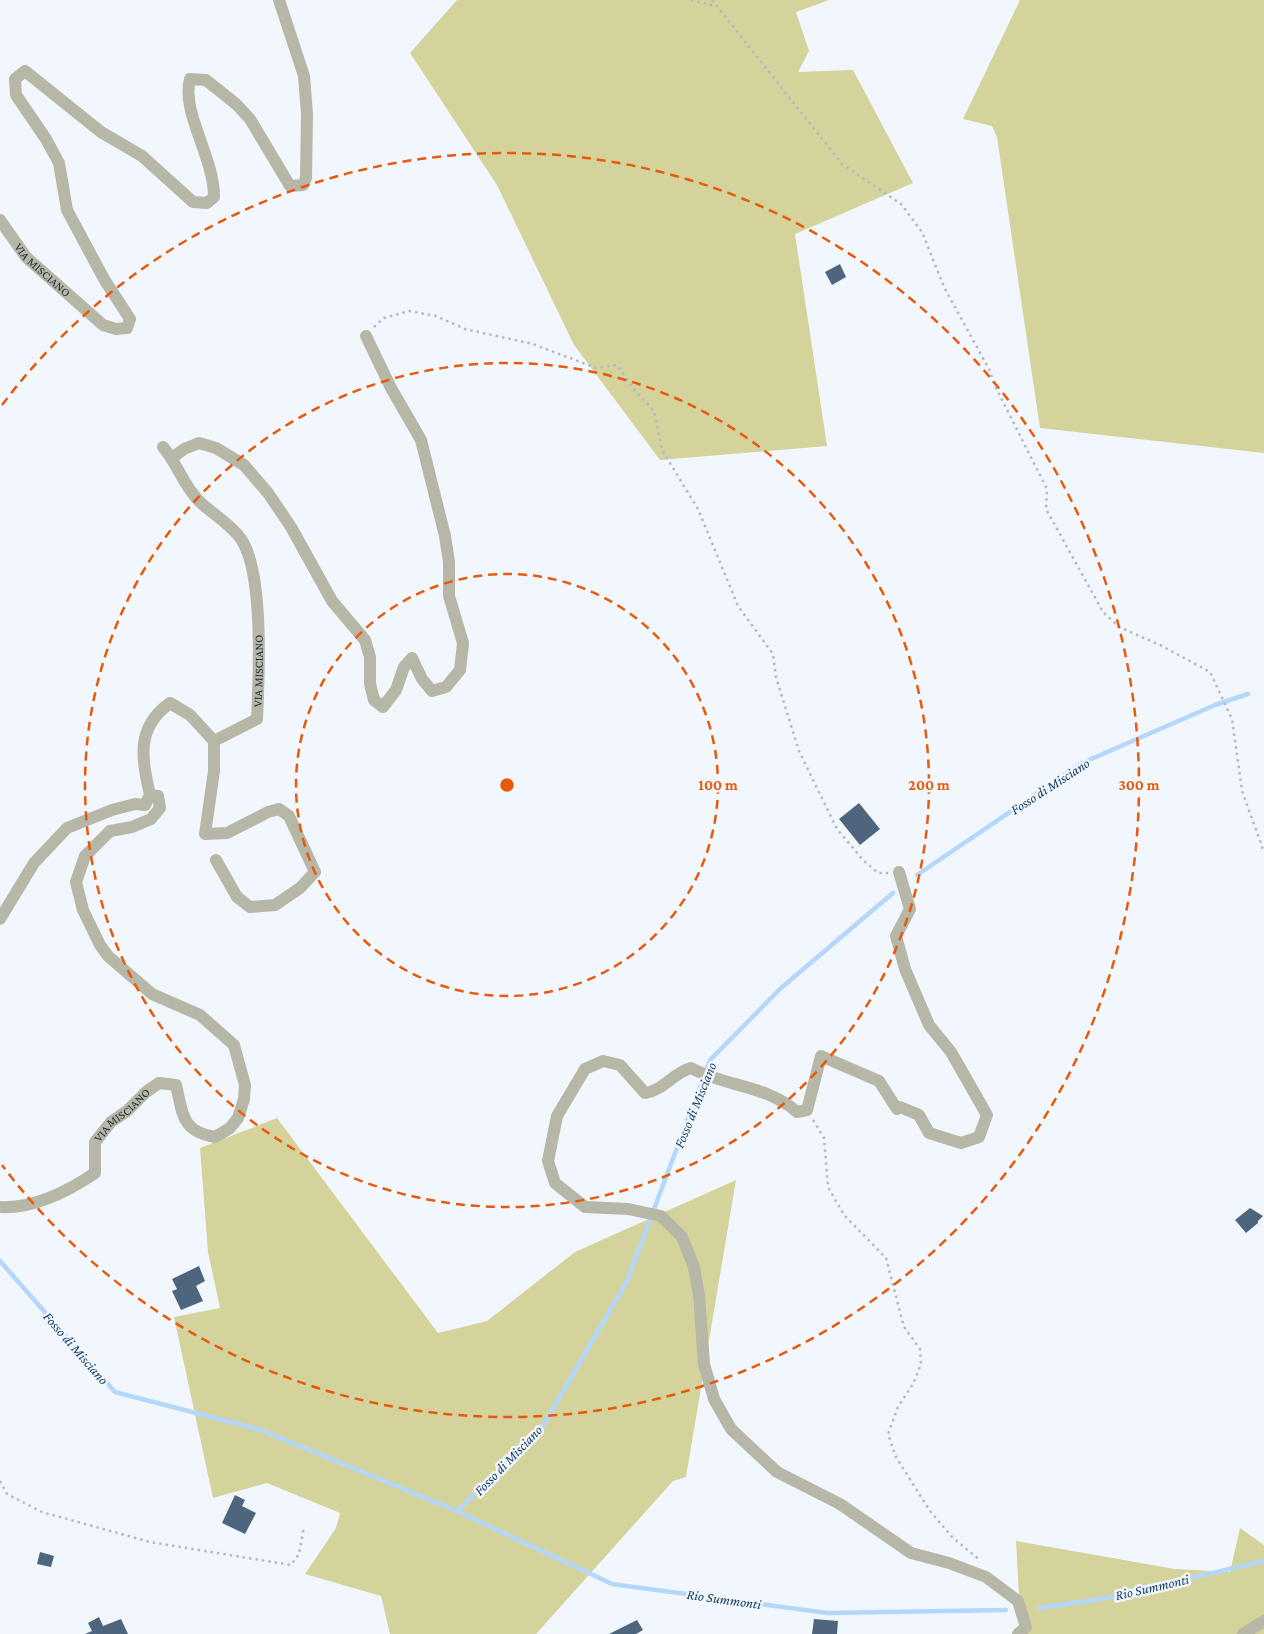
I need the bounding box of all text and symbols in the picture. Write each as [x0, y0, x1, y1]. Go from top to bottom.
street label: VIA MISCIANO [11, 240, 73, 300]
street label: VIA MISCIANO [251, 635, 266, 707]
water label: Fosso di Misciano [1008, 755, 1092, 817]
centre of rings [498, 776, 516, 794]
text: 100 m [698, 777, 738, 793]
text: 200 m [908, 777, 950, 793]
text: 300 m [1118, 777, 1160, 793]
water label: Fosso di Misciano [671, 1060, 719, 1150]
street label: VIA MISCIANO [91, 1085, 153, 1145]
water label: Fosso di Misciano [40, 1308, 112, 1388]
water label: Fosso di Misciano [471, 1422, 545, 1498]
water label: Rio Summonti [1114, 1571, 1191, 1603]
water label: Rio Summonti [686, 1586, 762, 1612]

